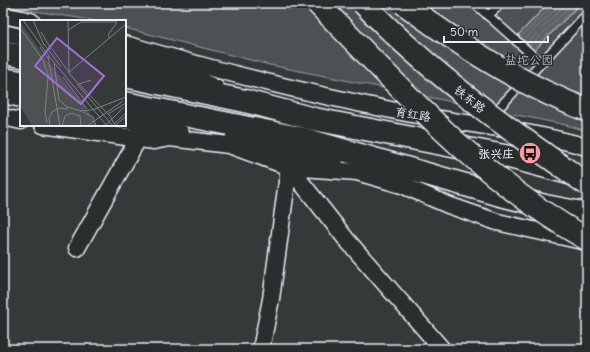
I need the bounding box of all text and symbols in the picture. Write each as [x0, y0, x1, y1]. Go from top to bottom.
scale bar [444, 18, 548, 44]
inset map [20, 20, 126, 126]
text: 50 m [450, 24, 479, 39]
park label: 盐坨公园 [505, 52, 553, 67]
street label: 铁东路 [451, 82, 489, 116]
street label: 育红路 [394, 104, 432, 124]
bus stop icon: 张兴庄 [517, 140, 543, 166]
place label: 张兴庄 [478, 146, 514, 161]

